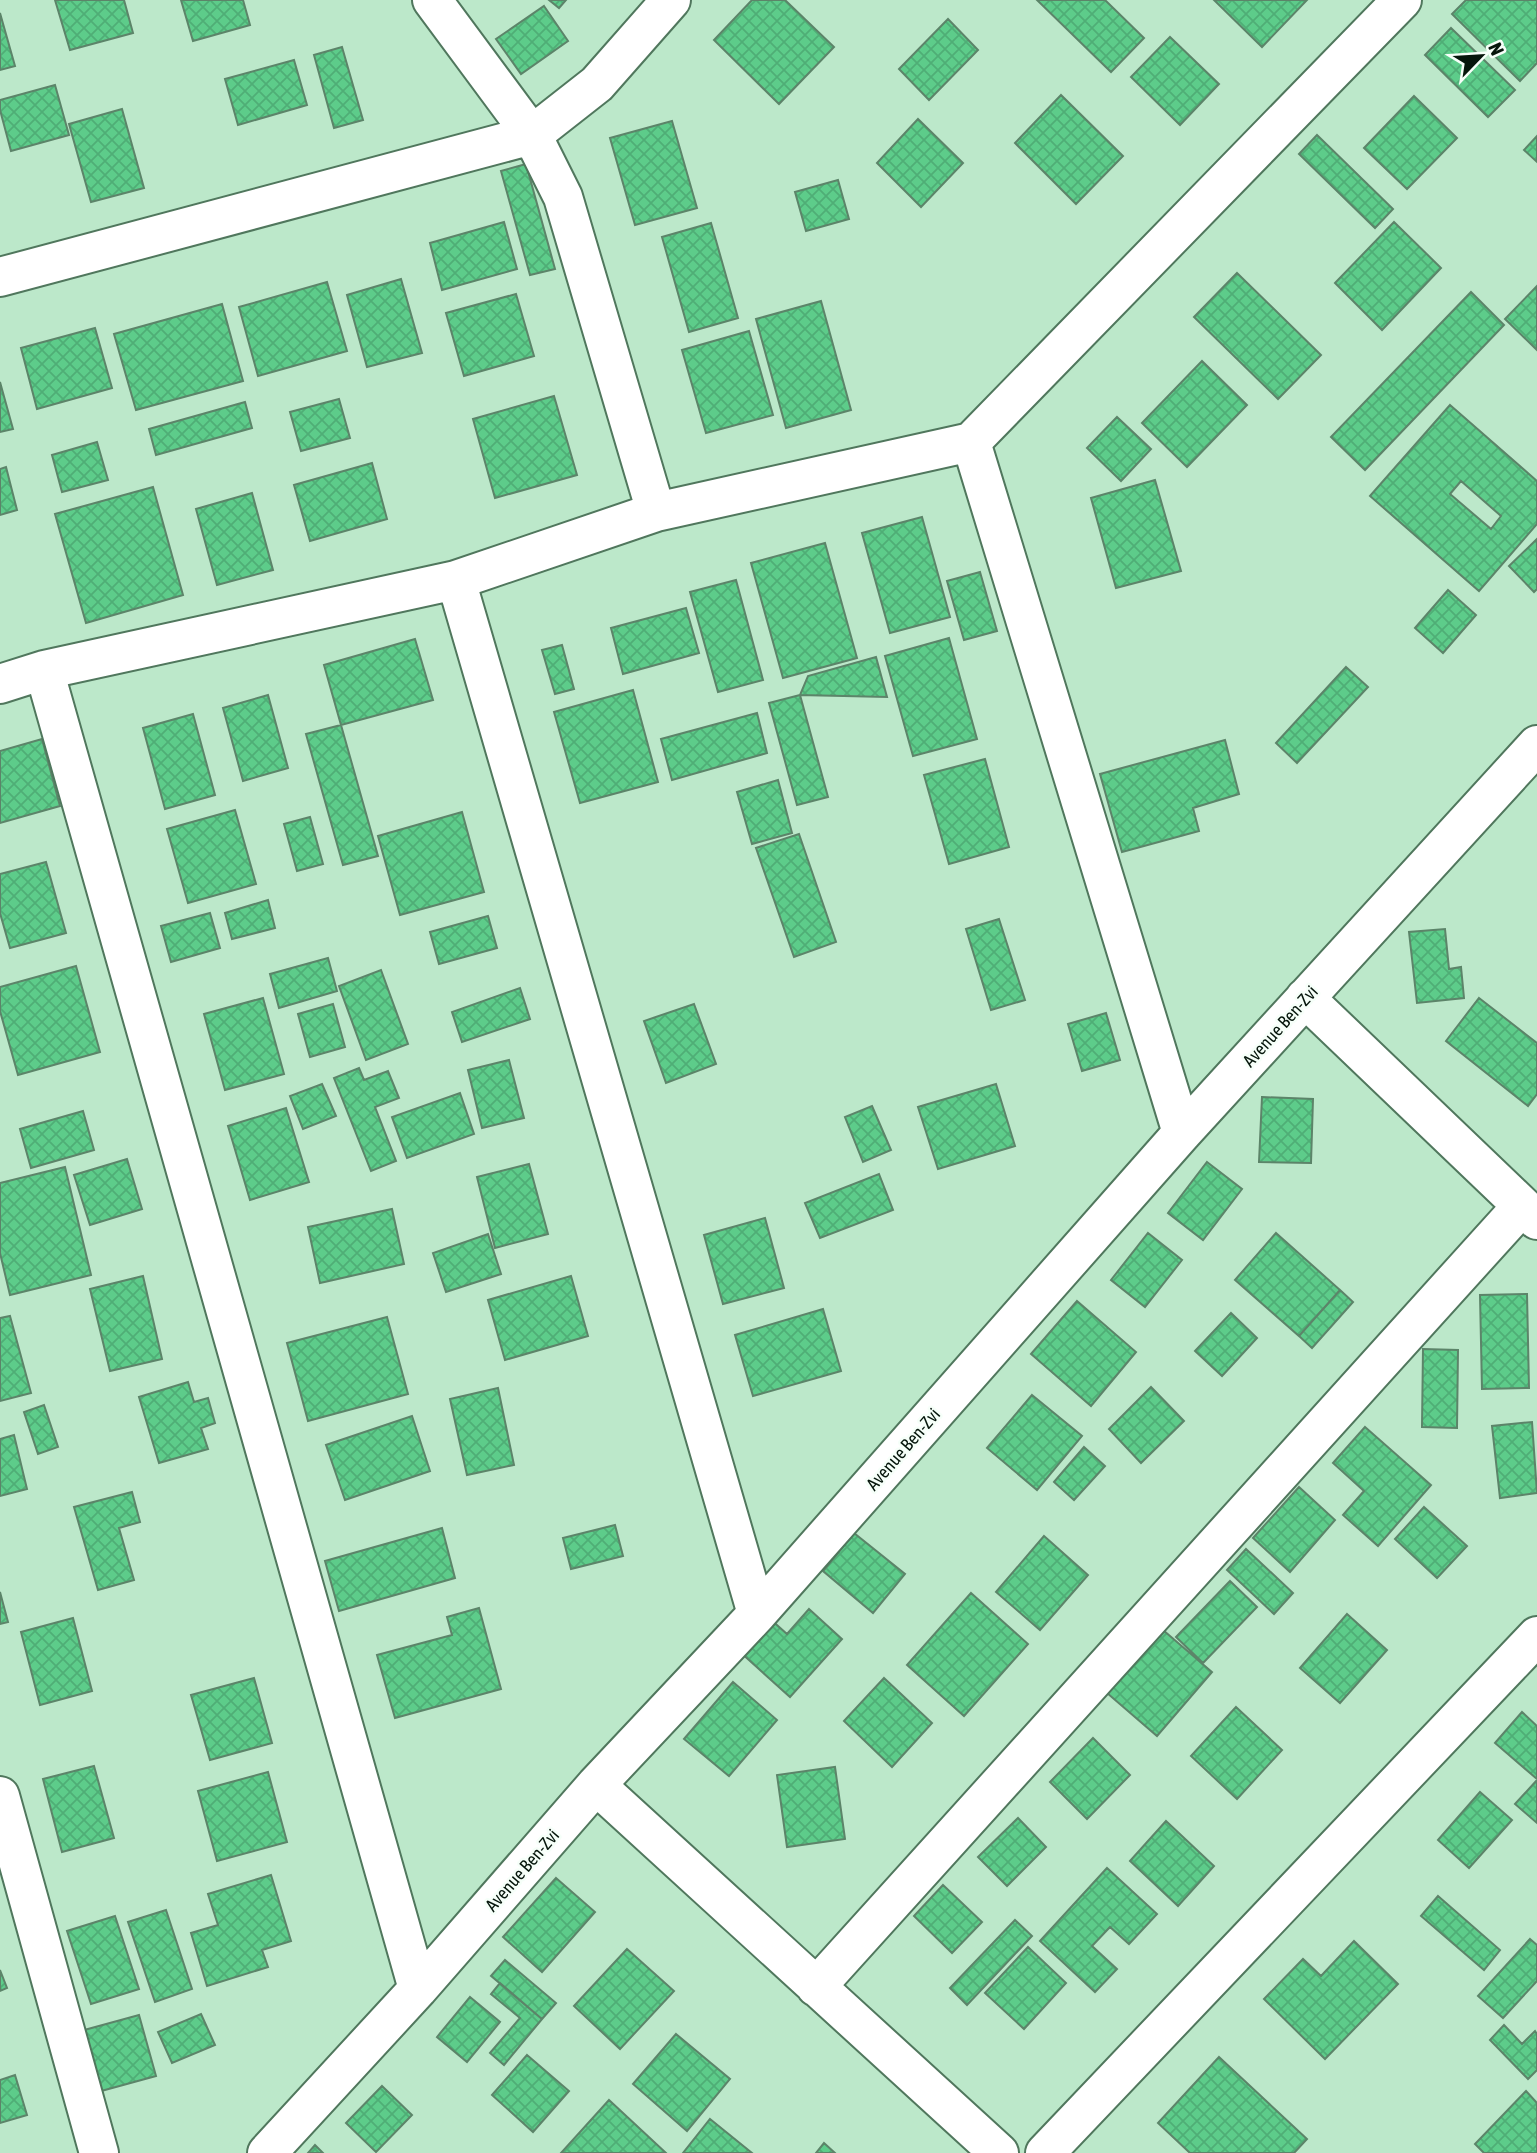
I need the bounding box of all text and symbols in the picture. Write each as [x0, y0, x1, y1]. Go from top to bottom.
north arrow [1446, 21, 1516, 91]
text: N [1484, 39, 1509, 59]
street label: Avenue Ben-Zvi [1238, 981, 1322, 1071]
street label: Avenue Ben-Zvi [862, 1404, 944, 1494]
street label: Avenue Ben-Zvi [481, 1825, 563, 1915]

